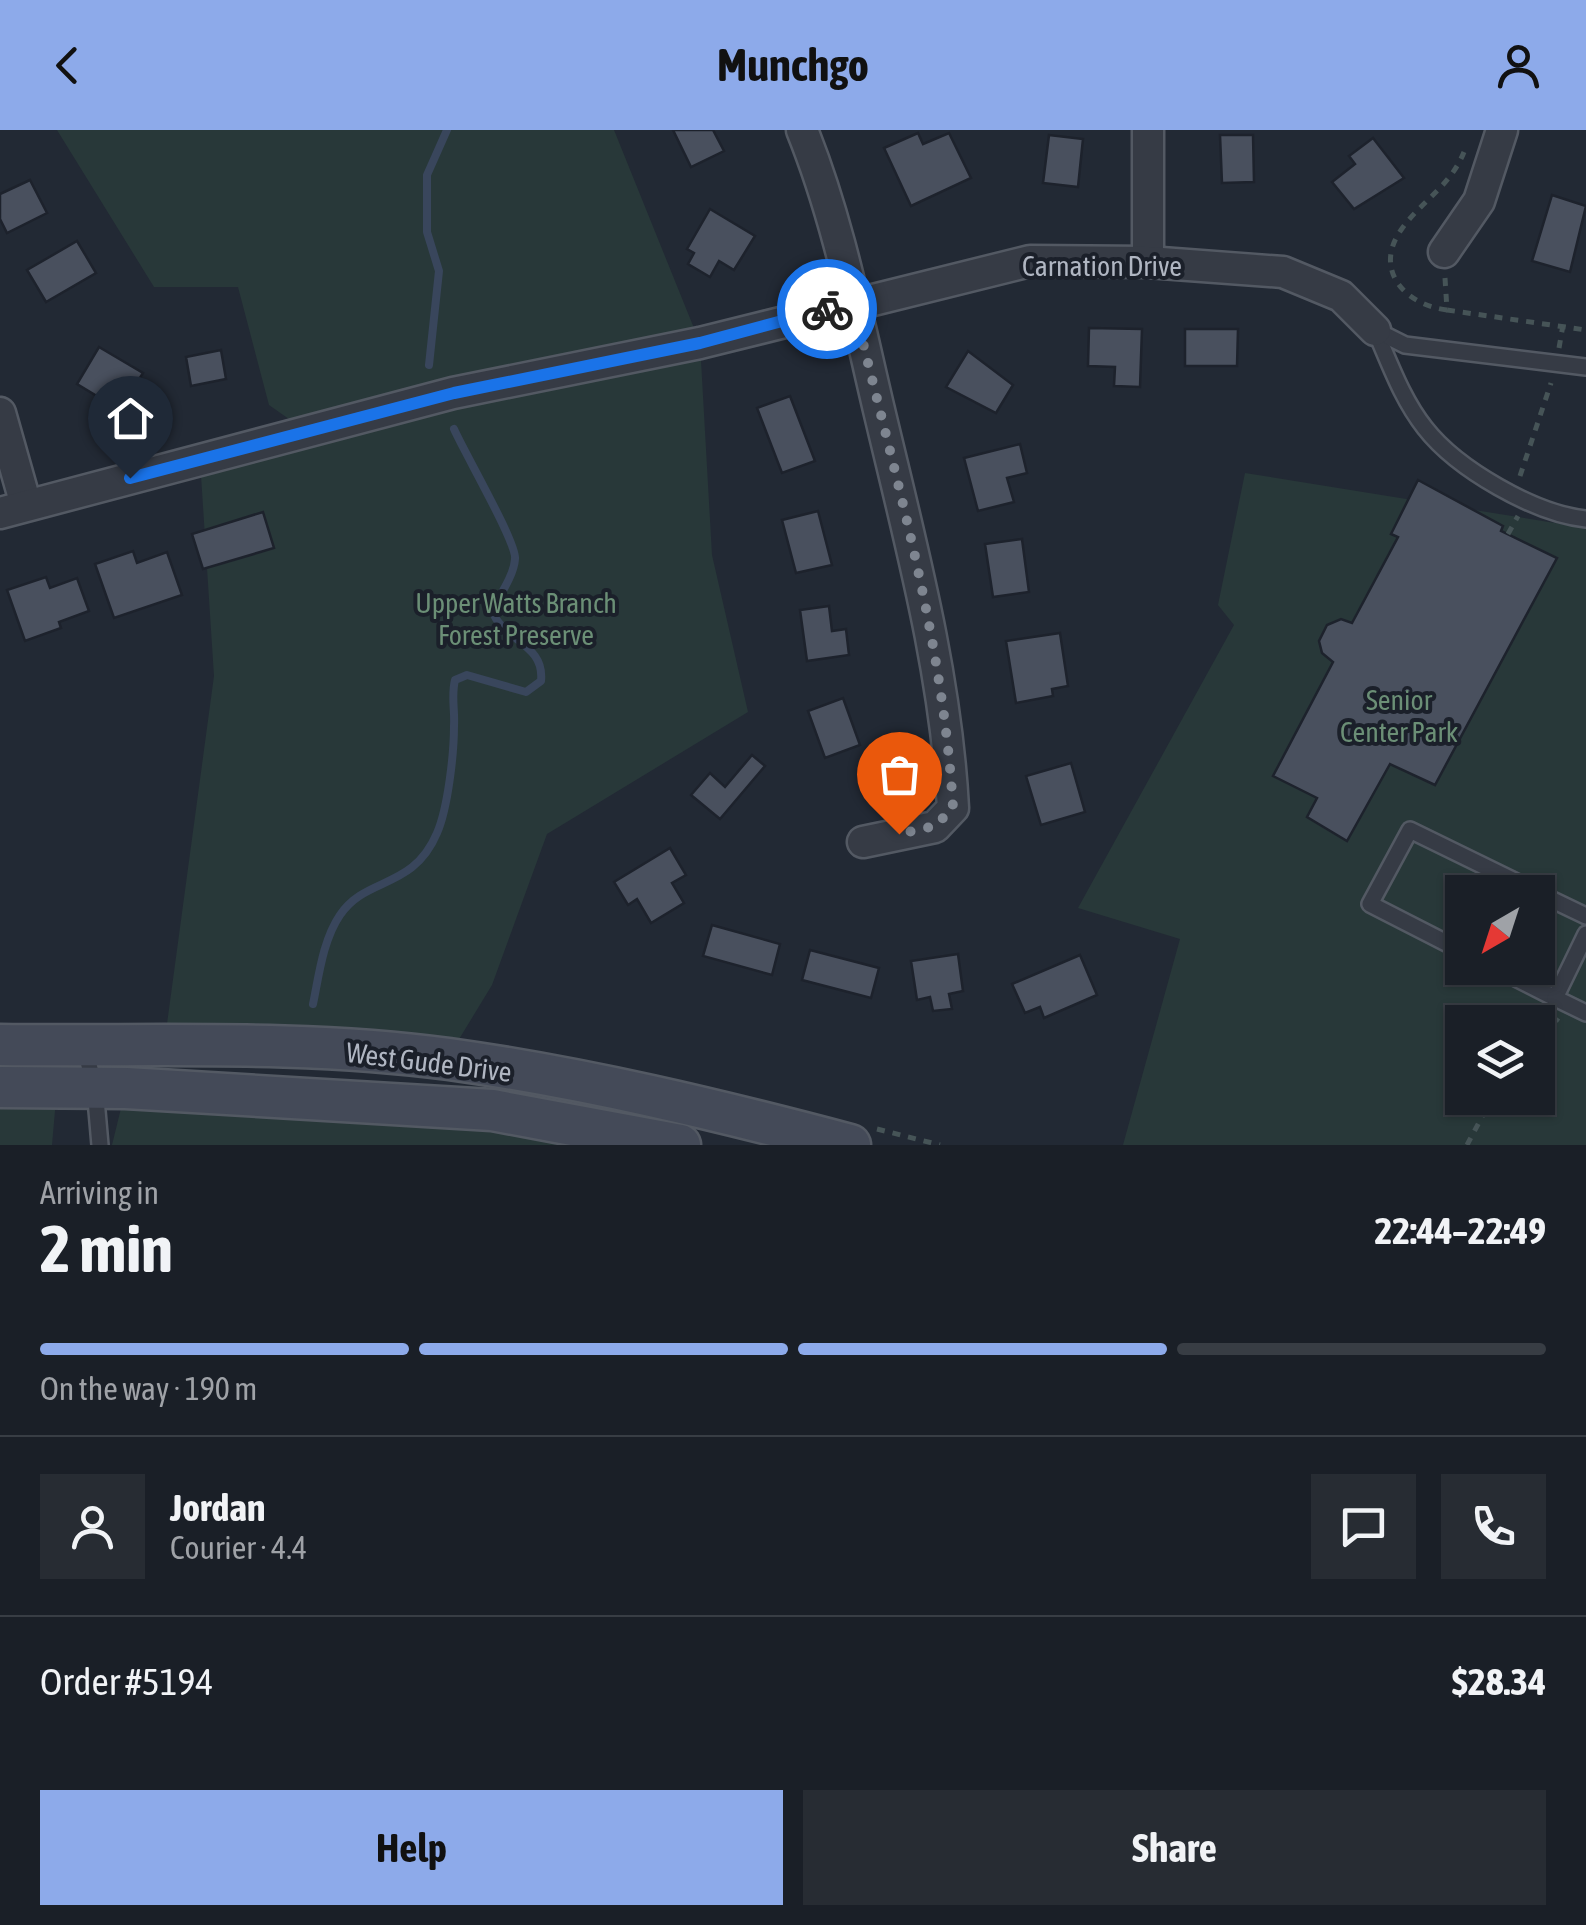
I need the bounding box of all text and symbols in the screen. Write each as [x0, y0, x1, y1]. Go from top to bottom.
icon: back [40, 38, 95, 93]
icon: person [1491, 38, 1546, 93]
text: Munchgo [717, 39, 869, 91]
street label: Carnation Drive [1022, 250, 1182, 282]
courier [777, 259, 877, 359]
icon: bike [800, 282, 855, 337]
pin [88, 376, 173, 479]
icon: home [103, 391, 158, 446]
park label: Upper Watts Branch Forest Preserve [415, 587, 617, 651]
park label: Senior Center Park [1340, 684, 1458, 748]
pin [857, 732, 942, 835]
icon: bag [872, 747, 927, 802]
north arrow [1445, 875, 1555, 985]
map controls [1445, 875, 1555, 1115]
button: layers [1445, 1005, 1555, 1115]
street label: West Gude Drive [344, 1036, 514, 1088]
text: Arriving in [40, 1174, 159, 1211]
text: 22:44–22:49 [1374, 1209, 1546, 1252]
text: 2 min [40, 1211, 173, 1286]
text: On the way · 190 m [40, 1370, 257, 1407]
button: person [40, 1474, 145, 1579]
button: chat [1311, 1474, 1416, 1579]
button: phone [1441, 1474, 1546, 1579]
text: Jordan [170, 1486, 265, 1529]
text: Courier · 4.4 [170, 1529, 307, 1566]
text: Order #5194 [40, 1660, 213, 1703]
text: $28.34 [1452, 1660, 1546, 1703]
button: Help [40, 1790, 783, 1905]
button: Share [803, 1790, 1546, 1905]

